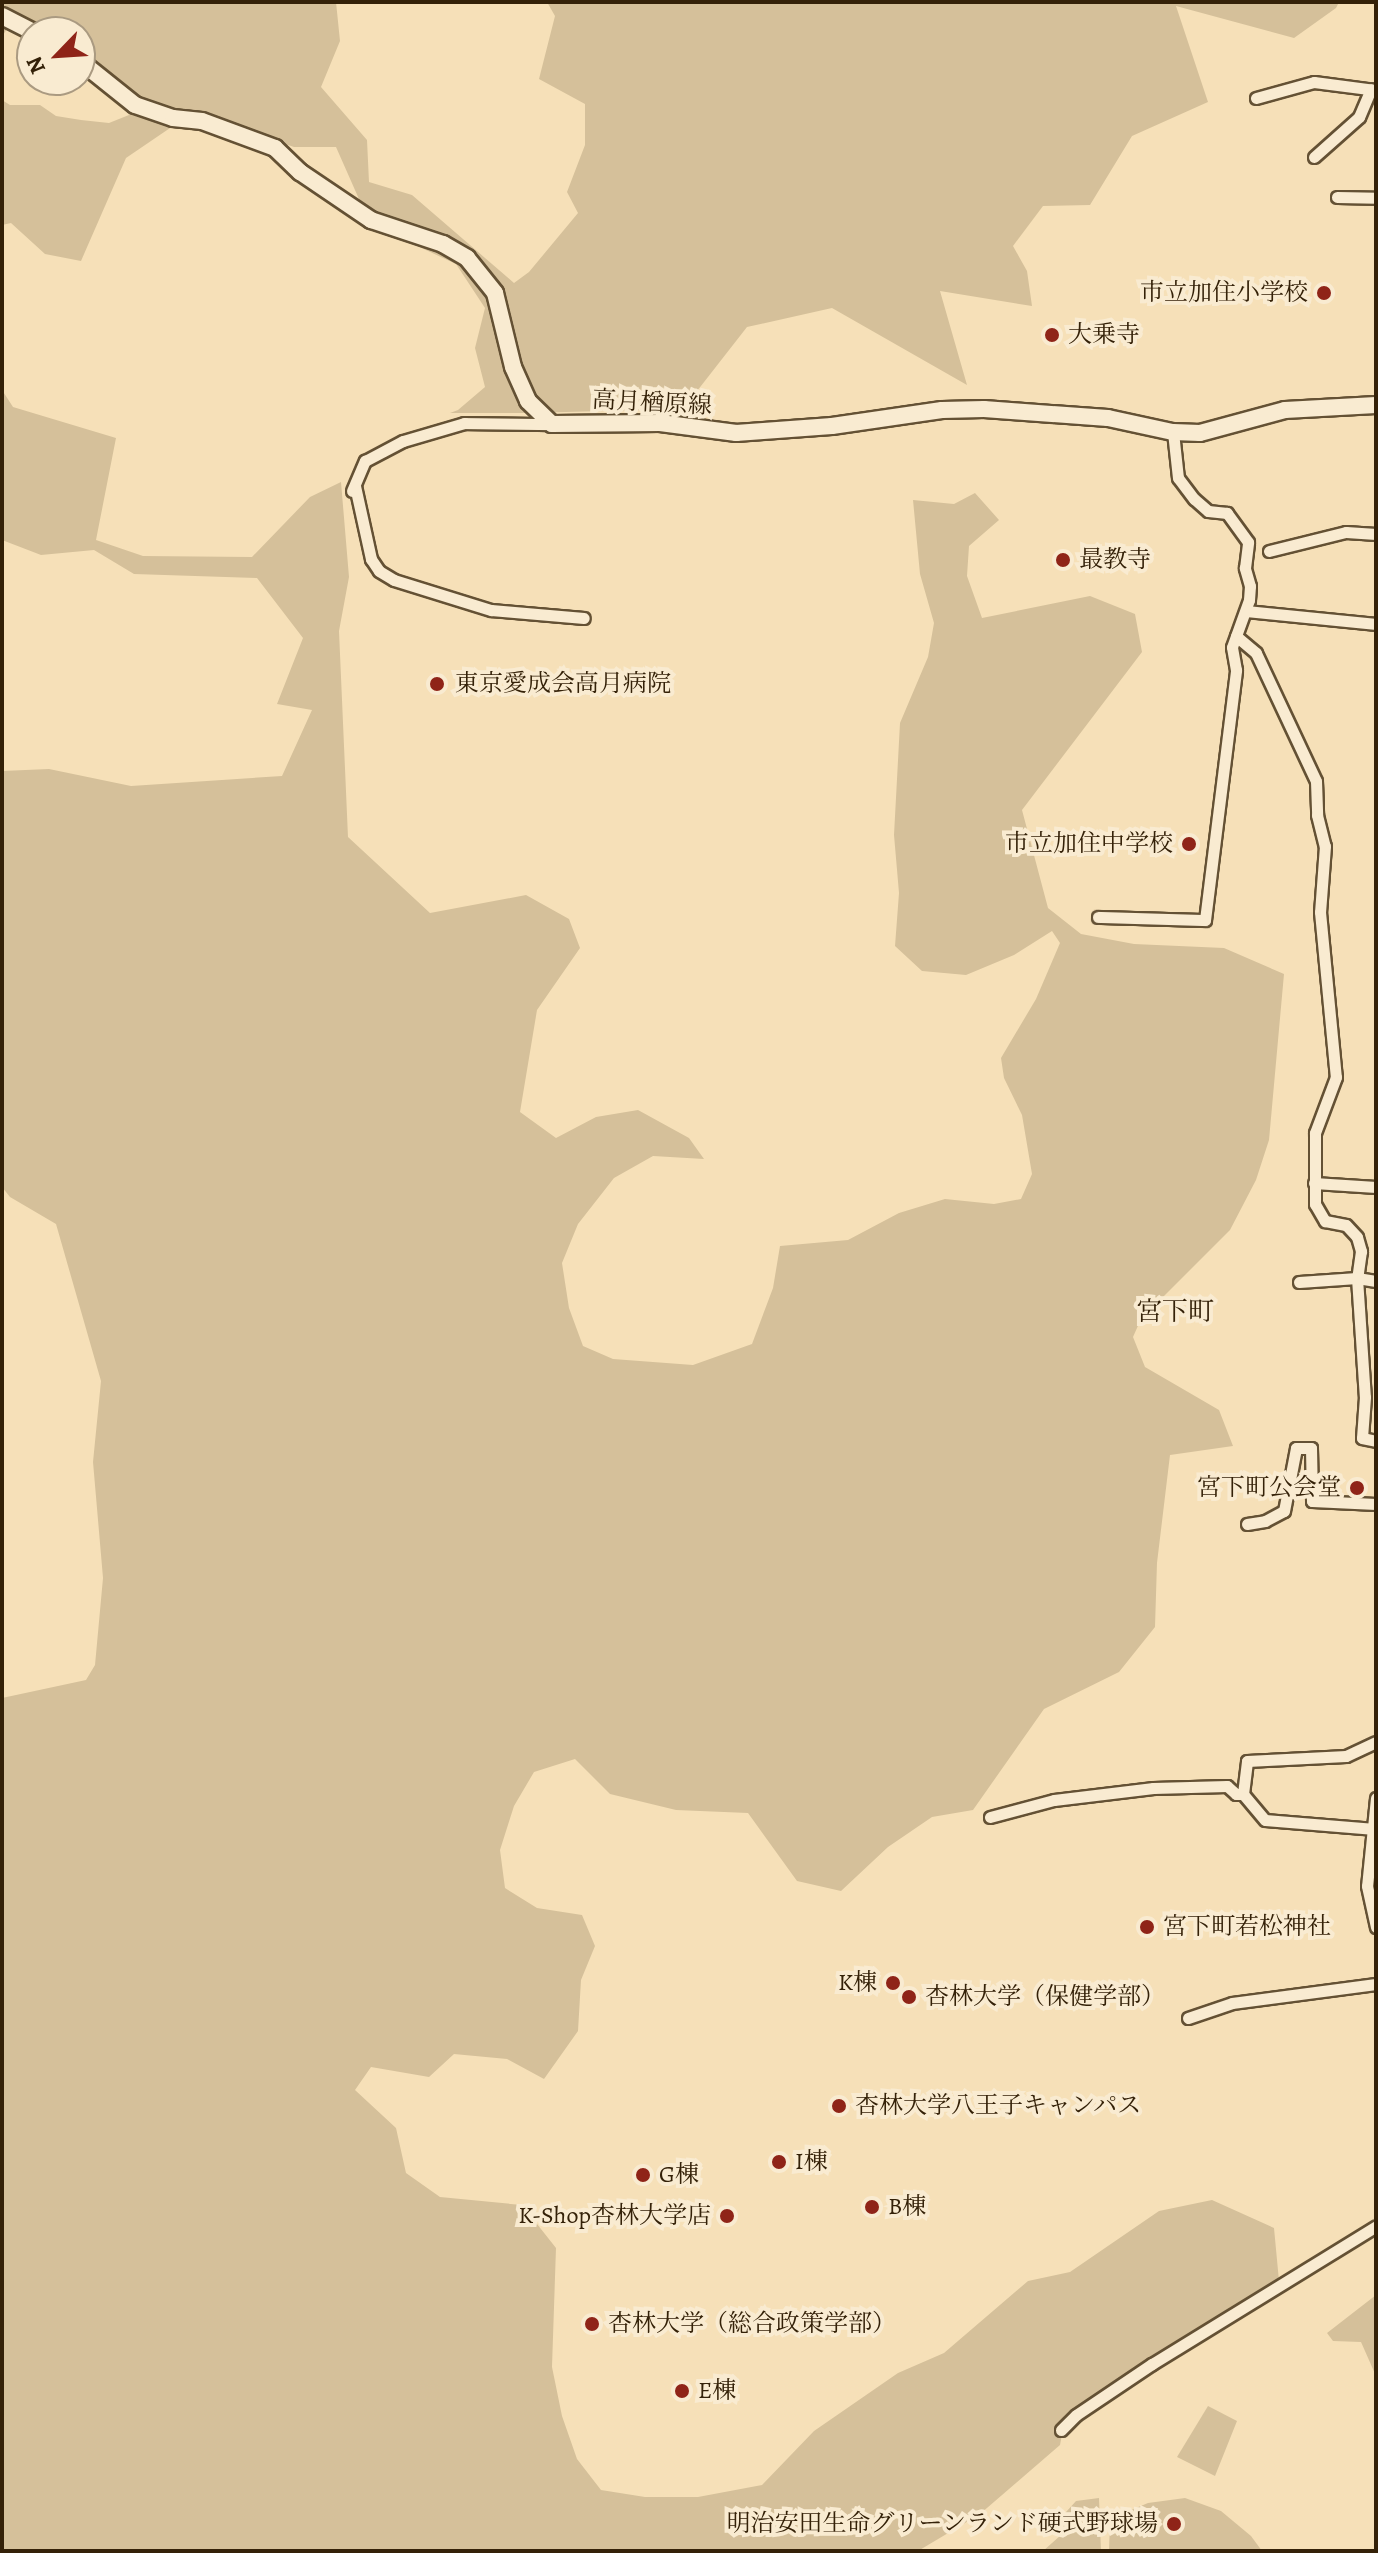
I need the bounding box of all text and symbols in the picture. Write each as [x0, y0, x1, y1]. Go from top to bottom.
north arrow [16, 16, 96, 96]
text: N [19, 52, 53, 79]
place label: 市立加住小学校 [1140, 279, 1308, 307]
marker: 市立加住小学校 [1315, 284, 1333, 302]
place label: 大乗寺 [1068, 321, 1140, 349]
marker: 大乗寺 [1043, 326, 1061, 344]
street label: 高月楢原線 [591, 385, 713, 421]
place label: 最教寺 [1079, 546, 1151, 574]
marker: 最教寺 [1054, 551, 1072, 569]
place label: 東京愛成会高月病院 [455, 670, 671, 698]
marker: 東京愛成会高月病院 [426, 673, 448, 695]
place label: 市立加住中学校 [1005, 830, 1173, 858]
marker: 市立加住中学校 [1180, 835, 1198, 853]
district label: 宮下町 [1136, 1296, 1214, 1328]
place label: 宮下町公会堂 [1197, 1474, 1341, 1502]
marker: 宮下町公会堂 [1348, 1479, 1366, 1497]
place label: 宮下町若松神社 [1163, 1913, 1331, 1941]
marker: 宮下町若松神社 [1138, 1918, 1156, 1936]
place label: K棟 [838, 1969, 877, 1997]
marker: K棟 [884, 1974, 902, 1992]
place label: 杏林大学（保健学部） [925, 1983, 1165, 2011]
marker: 杏林大学（保健学部） [900, 1988, 918, 2006]
place label: 杏林大学八王子キャンパス [855, 2092, 1143, 2120]
marker: 杏林大学八王子キャンパス [830, 2097, 848, 2115]
place label: I棟 [795, 2148, 828, 2176]
marker: I棟 [770, 2153, 788, 2171]
place label: G棟 [659, 2161, 699, 2189]
marker: G棟 [634, 2166, 652, 2184]
place label: B棟 [888, 2193, 926, 2221]
marker: B棟 [863, 2198, 881, 2216]
place label: K-Shop杏林大学店 [518, 2202, 711, 2230]
marker: K-Shop杏林大学店 [718, 2207, 736, 2225]
place label: 杏林大学（総合政策学部） [608, 2310, 896, 2338]
marker: 杏林大学（総合政策学部） [583, 2315, 601, 2333]
place label: E棟 [698, 2377, 736, 2405]
marker: E棟 [673, 2382, 691, 2400]
place label: 明治安田生命グリーンランド硬式野球場 [726, 2510, 1158, 2538]
marker: 明治安田生命グリーンランド硬式野球場 [1165, 2515, 1183, 2533]

